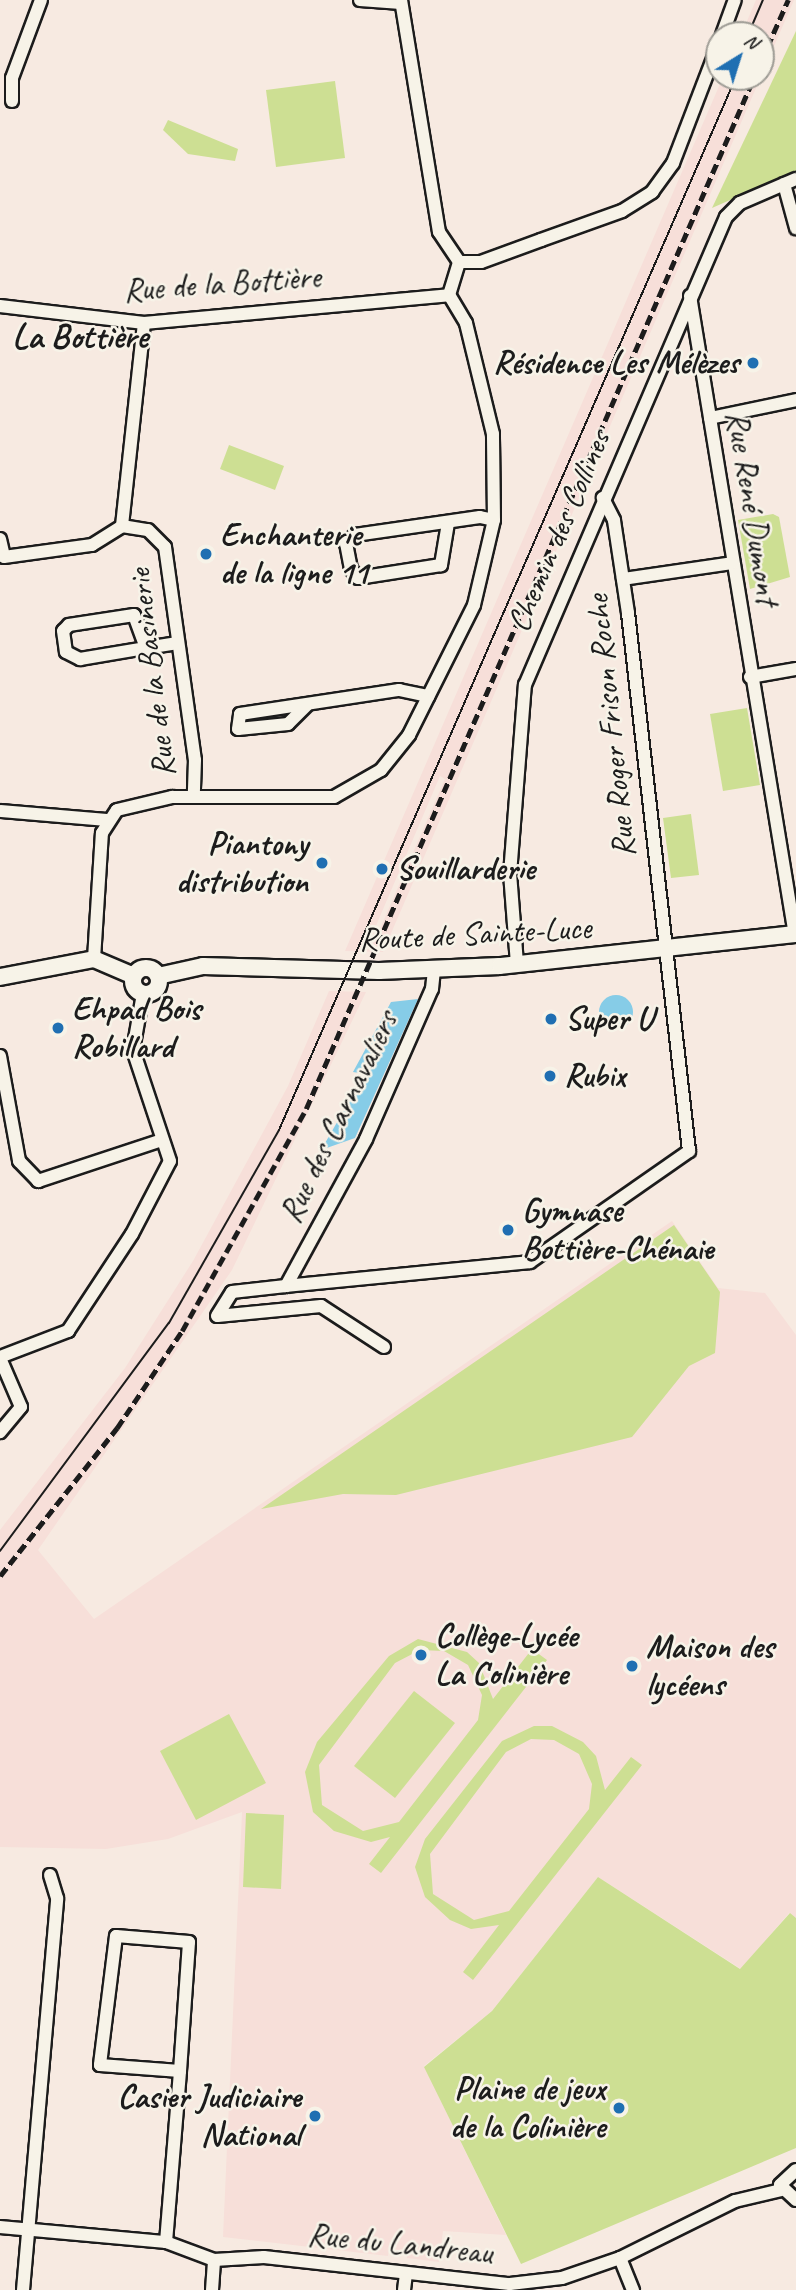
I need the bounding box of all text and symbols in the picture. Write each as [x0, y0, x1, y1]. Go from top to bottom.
north arrow [705, 21, 775, 91]
text: N [740, 28, 764, 54]
street label: Rue de la Bottière [122, 257, 322, 311]
district label: La Bottière [12, 316, 148, 358]
place label: Résidence Les Mélèzes [493, 343, 739, 383]
marker: Résidence Les Mélèzes [745, 355, 761, 371]
street label: Rue René Dumont [717, 408, 787, 608]
street label: Chemin des Collines [499, 424, 619, 638]
place label: Enchanterie de la ligne 11 [220, 515, 369, 593]
marker: Enchanterie de la ligne 11 [198, 546, 214, 562]
street label: Rue de la Basinerie [120, 566, 184, 780]
street label: Rue Roger Frison Roche [578, 593, 644, 859]
place label: Piantony distribution [176, 824, 308, 902]
place label: Souillarderie [396, 849, 535, 889]
marker: Piantony distribution [314, 855, 330, 871]
marker: Souillarderie [374, 861, 390, 877]
street label: Route de Sainte-Luce [357, 908, 593, 960]
place label: Ehpad Bois Robillard [72, 989, 201, 1067]
place label: Super U [565, 999, 652, 1039]
street label: Rue des Carnavaliers [271, 1005, 407, 1229]
marker: Super U [543, 1011, 559, 1027]
marker: Ehpad Bois Robillard [50, 1020, 66, 1036]
place label: Rubix [564, 1056, 625, 1096]
marker: Rubix [542, 1068, 558, 1084]
place label: Gymnase Bottière-Chénaie [522, 1191, 713, 1269]
marker: Gymnase Bottière-Chénaie [500, 1222, 516, 1238]
place label: Collège-Lycée La Colinière [435, 1616, 577, 1694]
place label: Maison des lycéens [646, 1627, 774, 1705]
marker: Collège-Lycée La Colinière [413, 1647, 429, 1663]
marker: Maison des lycéens [624, 1658, 640, 1674]
place label: Plaine de jeux de la Colinière [449, 2069, 605, 2147]
place label: Casier Judiciaire National [118, 2077, 301, 2155]
marker: Plaine de jeux de la Colinière [611, 2100, 627, 2116]
marker: Casier Judiciaire National [307, 2108, 323, 2124]
street label: Rue du Landreau [306, 2215, 494, 2273]

